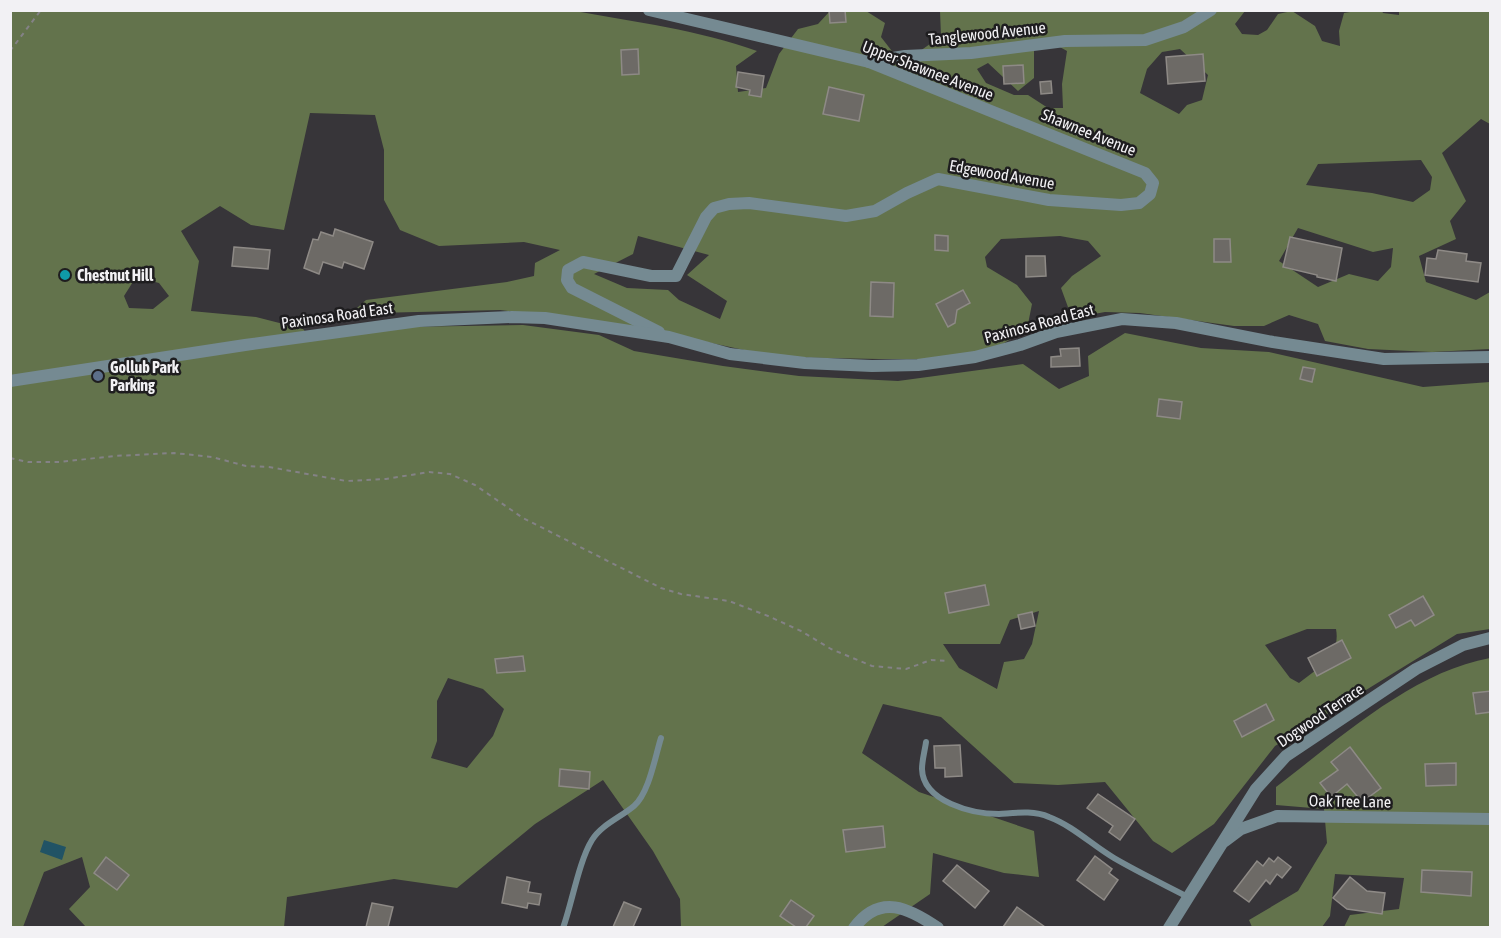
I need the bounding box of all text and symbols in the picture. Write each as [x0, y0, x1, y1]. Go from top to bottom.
street label: Tanglewood Avenue [928, 18, 1047, 49]
street label: Upper Shawnee Avenue [860, 37, 996, 104]
street label: Shawnee Avenue [1039, 105, 1139, 159]
street label: Edgewood Avenue [948, 156, 1056, 193]
place label: Chestnut Hill [77, 266, 154, 284]
marker: Chestnut Hill [58, 268, 72, 282]
street label: Paxinosa Road East [280, 298, 395, 332]
street label: Paxinosa Road East [982, 300, 1096, 346]
place label: Gollub Park Parking [110, 358, 180, 394]
marker: Gollub Park Parking [91, 369, 105, 383]
street label: Dogwood Terrace [1273, 679, 1367, 751]
street label: Oak Tree Lane [1309, 791, 1391, 811]

